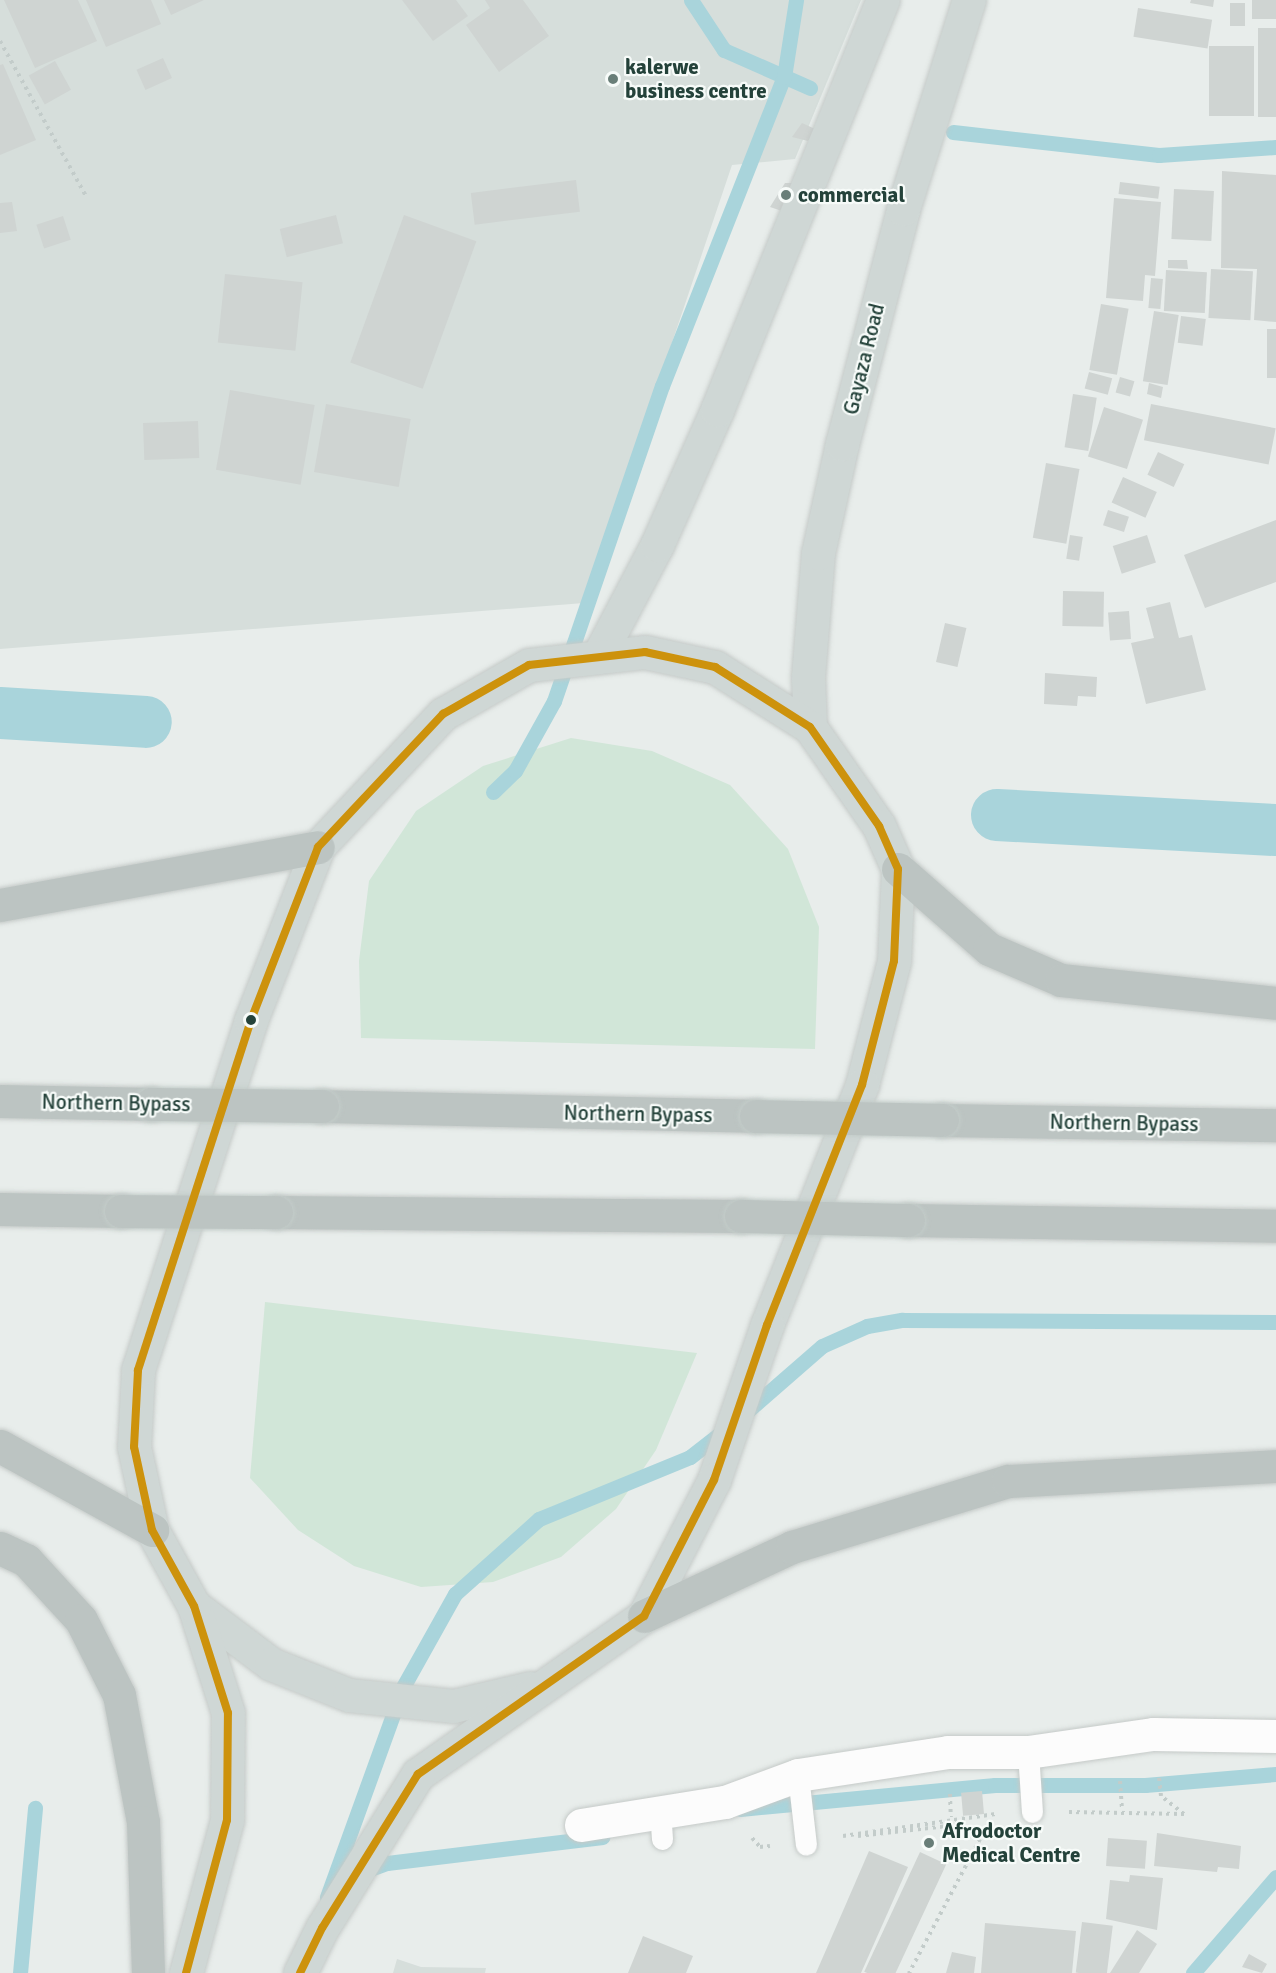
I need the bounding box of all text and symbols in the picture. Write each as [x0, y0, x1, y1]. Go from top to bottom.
place label: kalerwe business centre [625, 54, 767, 104]
marker: kalerwe business centre [606, 72, 620, 86]
place label: commercial [798, 182, 905, 208]
marker: commercial [779, 188, 793, 202]
street label: Gayaza Road [838, 301, 890, 417]
unlabelled marker [245, 1014, 257, 1026]
street label: Northern Bypass [41, 1089, 191, 1117]
street label: Northern Bypass [563, 1100, 713, 1128]
street label: Northern Bypass [1049, 1109, 1199, 1137]
place label: Afrodoctor Medical Centre [942, 1818, 1080, 1868]
marker: Afrodoctor Medical Centre [920, 1834, 938, 1852]

